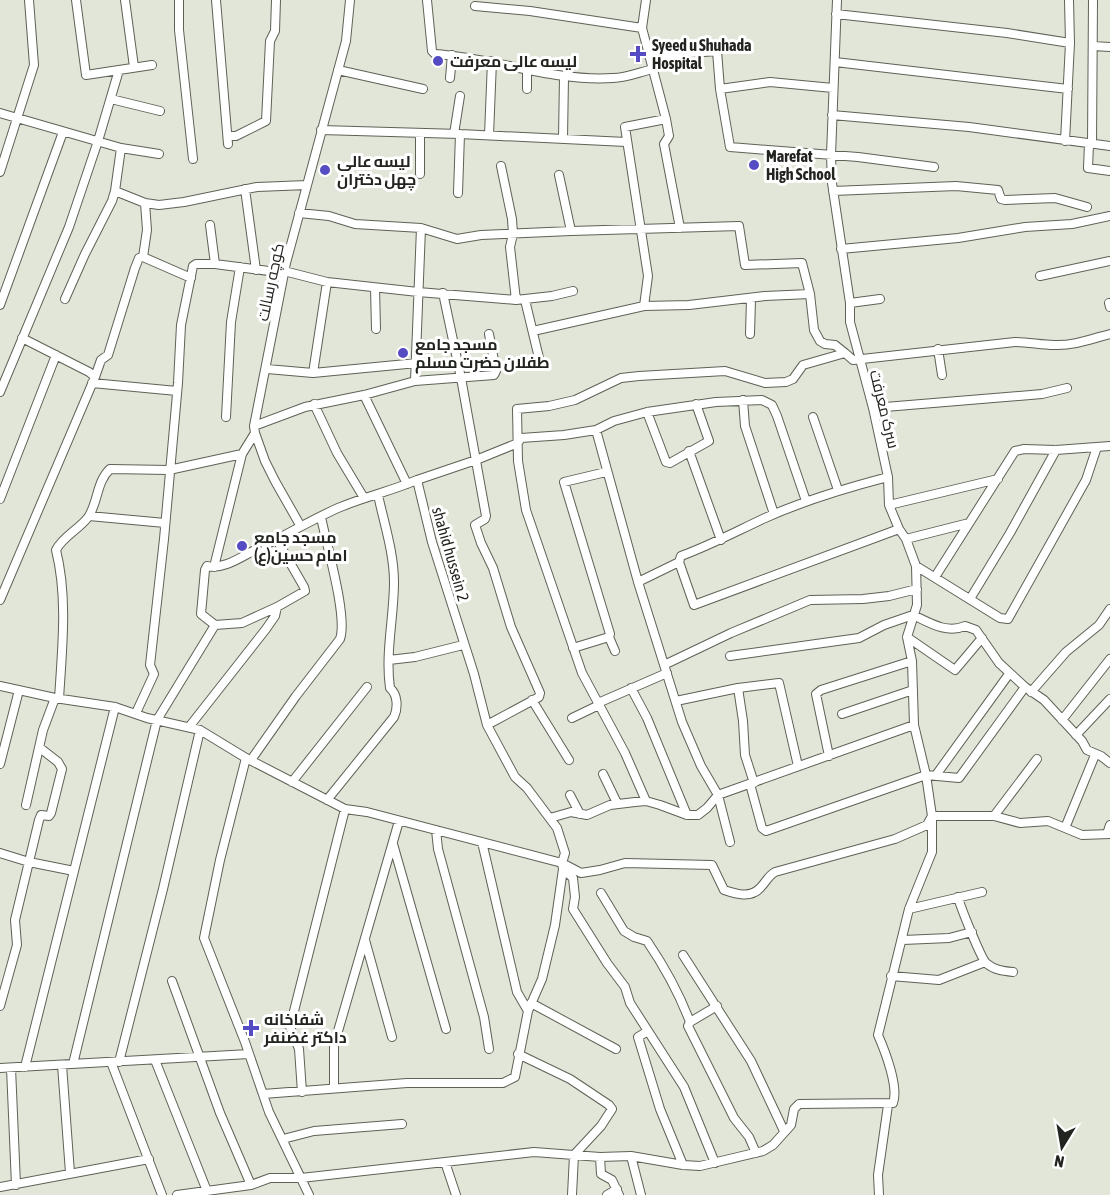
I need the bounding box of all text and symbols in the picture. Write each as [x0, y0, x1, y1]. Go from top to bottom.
place label: Syeed u Shuhada Hospital [652, 36, 752, 72]
marker: Syeed u Shuhada Hospital [629, 45, 647, 63]
place label: لیسه عالی معرفت [450, 52, 577, 71]
marker: لیسه عالی معرفت [431, 54, 445, 68]
place label: Marefat High School [766, 147, 836, 183]
place label: لیسه عالی چهل دختران [337, 152, 416, 191]
marker: Marefat High School [747, 158, 761, 172]
marker: لیسه عالی چهل دختران [318, 163, 332, 177]
street label: کوچه رسالت [253, 241, 290, 323]
place label: مسجد جامع طفلان حضرت مسلم [415, 335, 550, 374]
marker: مسجد جامع طفلان حضرت مسلم [396, 346, 410, 360]
street label: سرک معرفت [866, 368, 903, 450]
street label: shahid hussein 2 [429, 505, 473, 603]
place label: مسجد جامع امام حسین(ع) [254, 528, 347, 567]
marker: مسجد جامع امام حسین(ع) [235, 539, 249, 553]
place label: شفاخانه داکتر غضنفر [263, 1010, 347, 1047]
marker: شفاخانه داکتر غضنفر [242, 1019, 260, 1037]
north arrow [1032, 1117, 1092, 1177]
text: N [1053, 1152, 1065, 1171]

